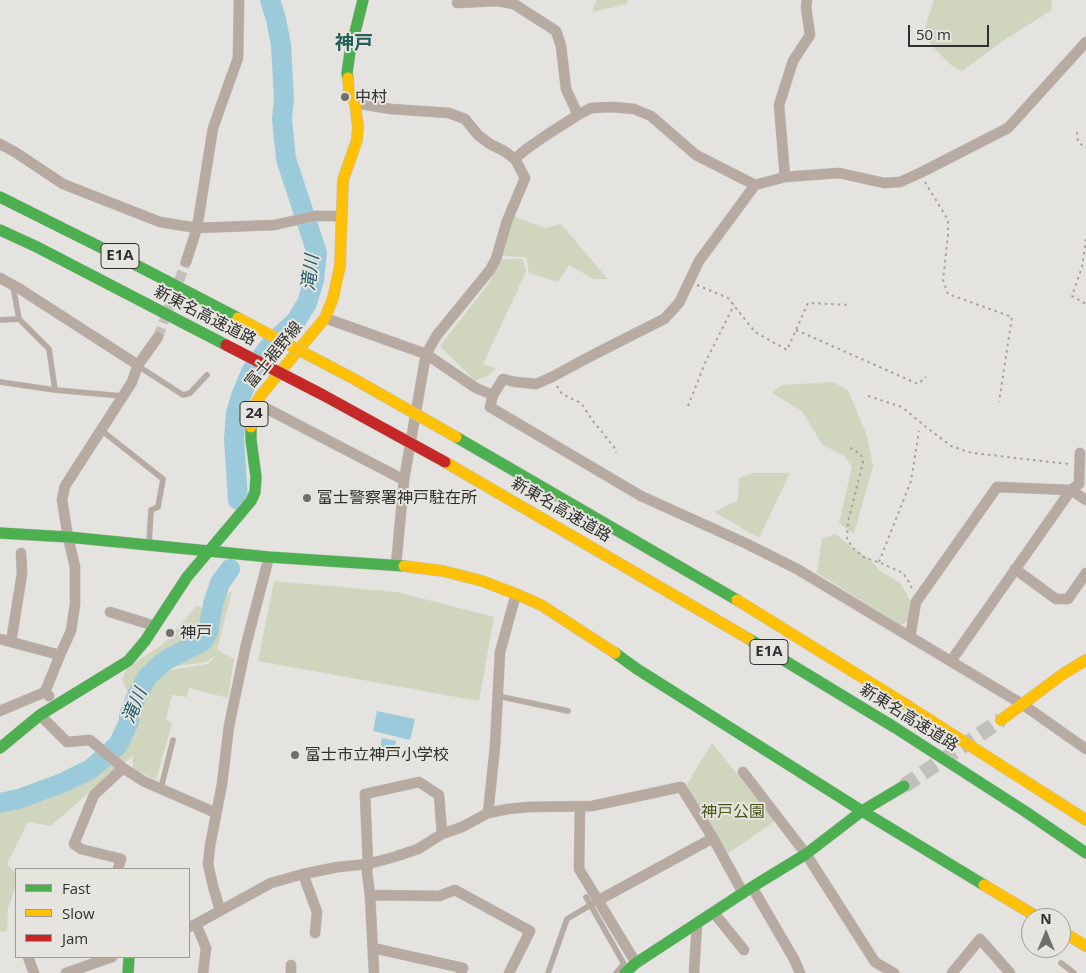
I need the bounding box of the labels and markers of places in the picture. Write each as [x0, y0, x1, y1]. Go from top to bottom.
place label: 中村 [355, 87, 387, 107]
marker: 中村 [339, 91, 351, 103]
place label: 富士警察署神戸駐在所 [317, 488, 477, 508]
marker: 富士警察署神戸駐在所 [301, 492, 313, 504]
place label: 神戸 [180, 623, 212, 643]
marker: 神戸 [164, 627, 176, 639]
place label: 富士市立神戸小学校 [305, 745, 449, 765]
marker: 富士市立神戸小学校 [289, 749, 301, 761]

